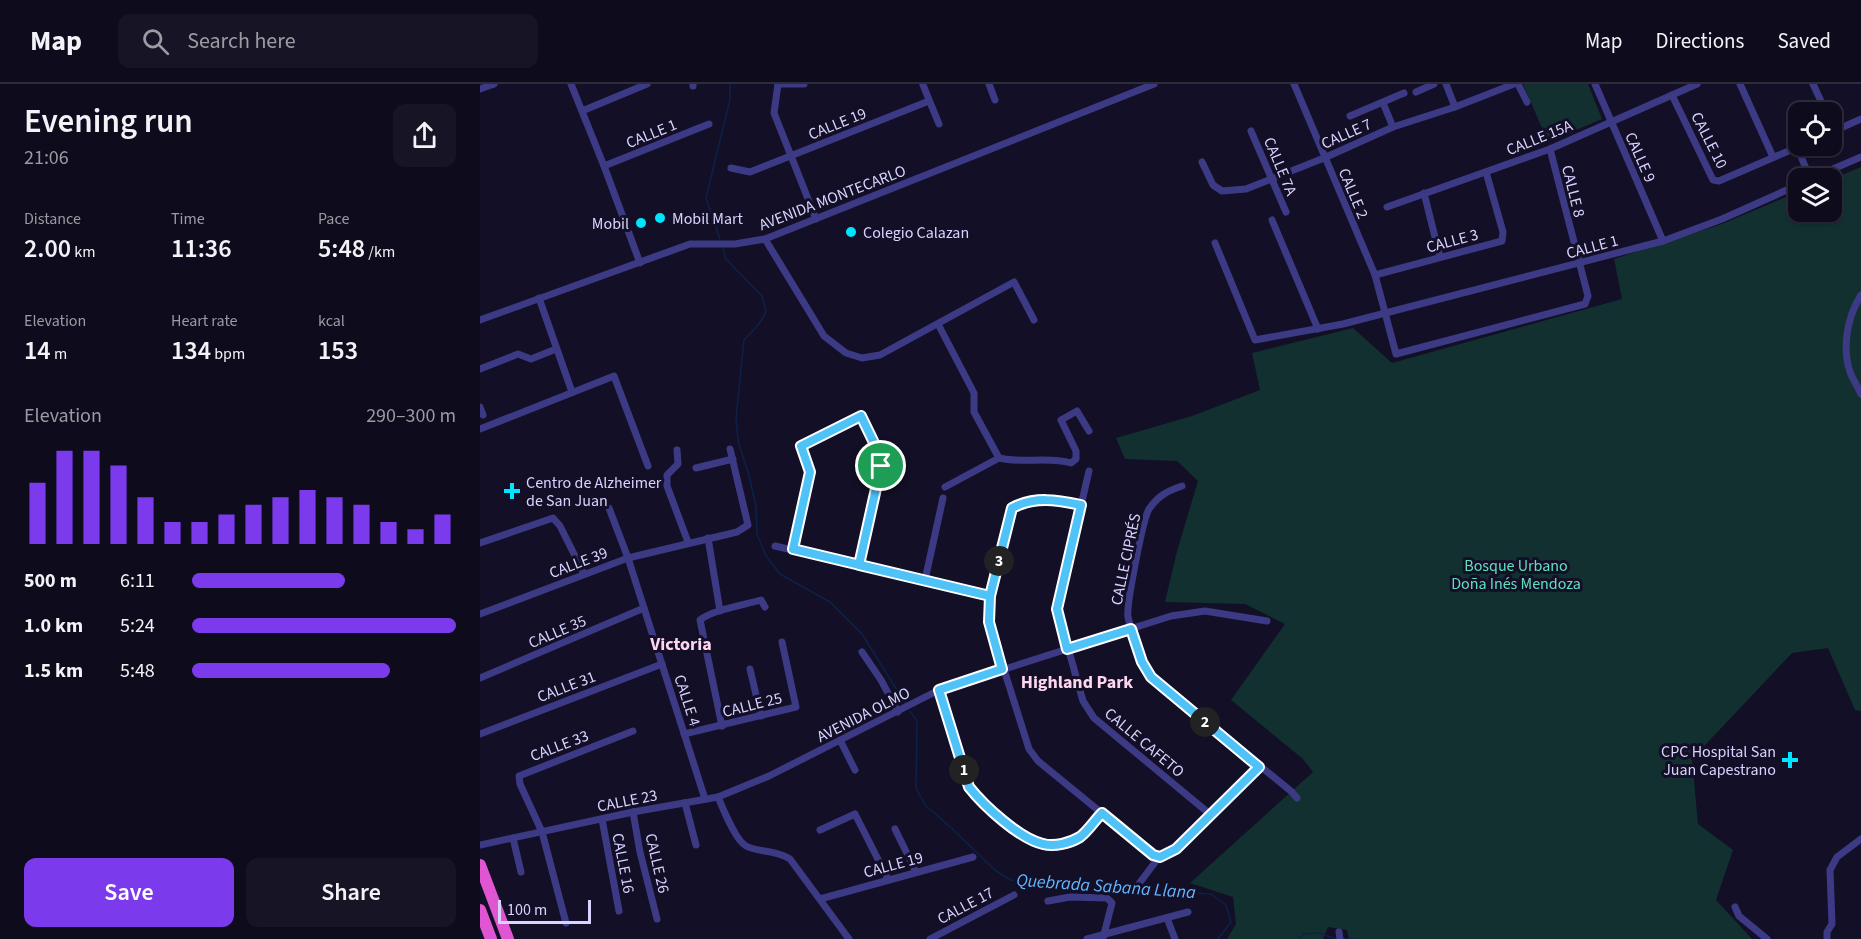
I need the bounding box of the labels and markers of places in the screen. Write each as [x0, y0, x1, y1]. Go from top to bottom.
place label: Mobil Mart [672, 208, 744, 230]
marker: Mobil Mart [653, 211, 667, 225]
place label: Mobil [592, 213, 629, 235]
marker: Mobil [634, 216, 648, 230]
place label: Colegio Calazan [863, 222, 969, 244]
marker: Colegio Calazan [844, 225, 858, 239]
pin [855, 440, 906, 491]
place label: Centro de Alzheimer de San Juan [526, 472, 662, 512]
marker: Centro de Alzheimer de San Juan [503, 482, 521, 500]
pin: 3 [984, 546, 1014, 576]
pin: 2 [1190, 707, 1220, 737]
place label: CPC Hospital San Juan Capestrano [1661, 741, 1776, 781]
marker: CPC Hospital San Juan Capestrano [1781, 751, 1799, 769]
pin: 1 [949, 755, 979, 785]

